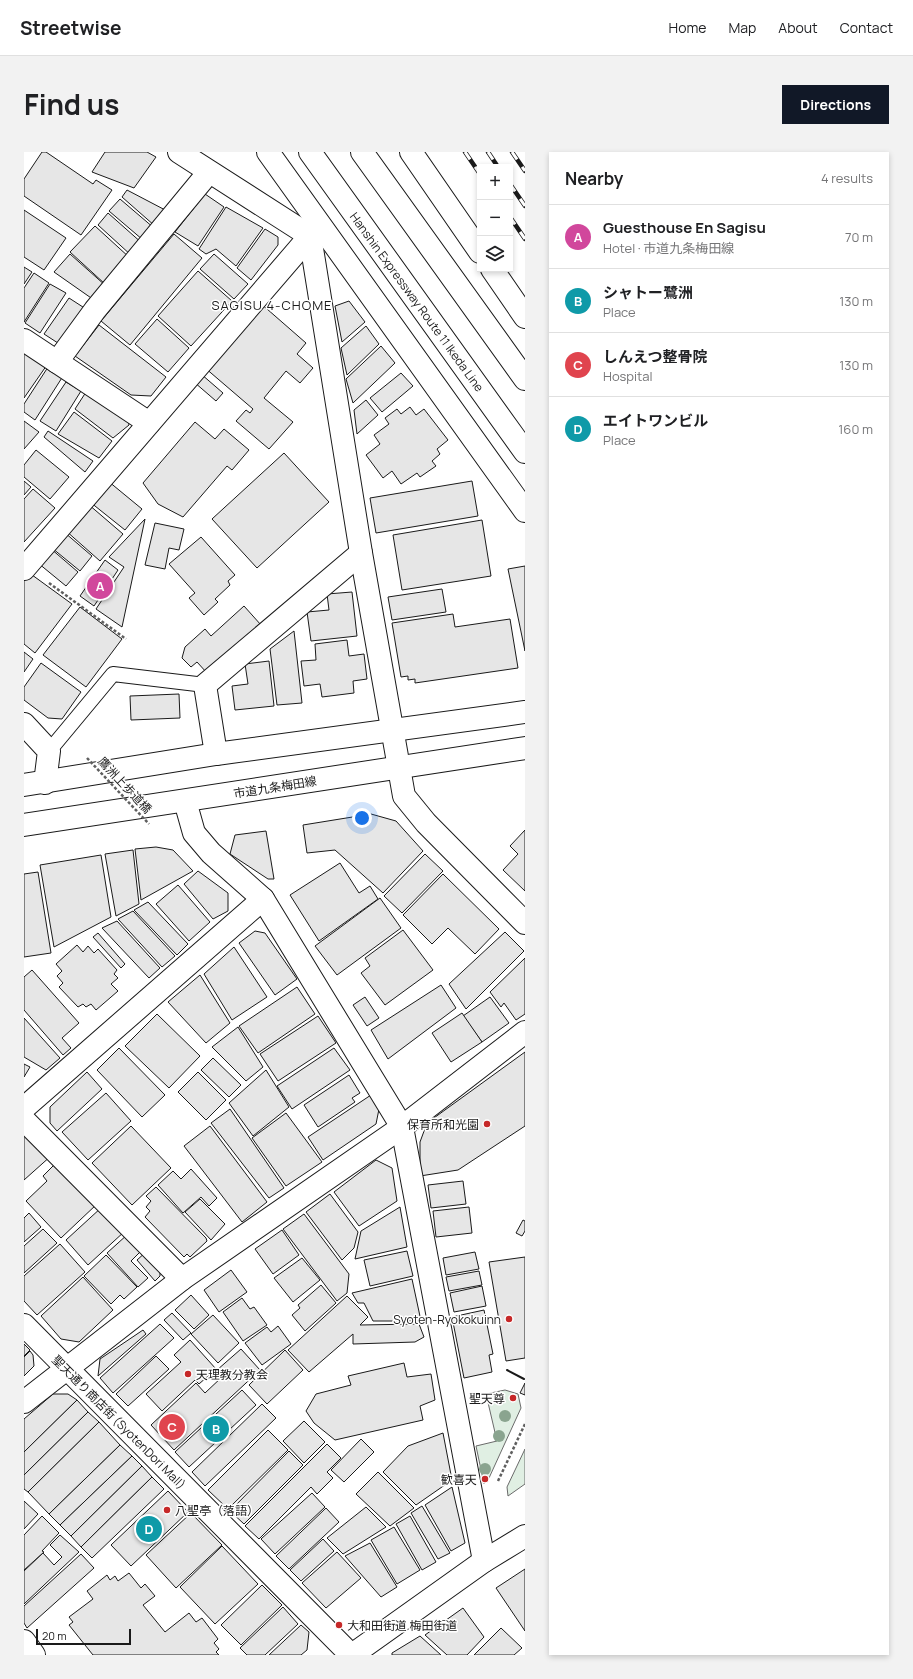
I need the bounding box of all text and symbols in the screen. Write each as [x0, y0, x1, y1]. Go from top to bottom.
text: Streetwise [20, 15, 122, 41]
text: Home [669, 18, 706, 37]
text: Map [728, 18, 756, 37]
text: About [778, 18, 818, 37]
text: Contact [840, 18, 893, 37]
text: Find us [24, 85, 119, 123]
button: Directions [782, 85, 889, 124]
map controls [477, 164, 513, 272]
button: + [477, 164, 513, 200]
text: Nearby [565, 167, 623, 190]
text: 4 results [821, 169, 873, 187]
button: − [477, 200, 513, 236]
street label: Hanshin Expressway Route 11 Ikeda Line [346, 209, 488, 395]
text: Guesthouse En Sagisu [603, 217, 766, 238]
text: A [574, 228, 582, 246]
text: 70 m [845, 228, 873, 246]
button: layers [477, 236, 513, 272]
text: Hotel · 市道九条梅田線 [603, 239, 734, 257]
text: シャトー鷺洲 [603, 282, 693, 303]
text: B [574, 292, 582, 310]
text: 130 m [839, 292, 873, 310]
district label: SAGISU 4-CHOME [212, 296, 333, 314]
text: Place [603, 303, 636, 321]
text: しんえつ整骨院 [603, 346, 708, 367]
text: C [573, 356, 583, 374]
text: 130 m [839, 356, 873, 374]
text: Hospital [603, 367, 653, 385]
text: エイトワンビル [603, 410, 708, 431]
text: D [573, 420, 583, 438]
text: 160 m [838, 420, 873, 438]
text: Place [603, 431, 636, 449]
pin: A [87, 571, 113, 601]
street label: 鷹洲上歩道橋 [94, 753, 156, 817]
street label: 市道九条梅田線 [232, 772, 318, 802]
your location [352, 808, 372, 828]
place label: 保育所和光園 [407, 1116, 479, 1133]
marker: 保育所和光園 [482, 1119, 492, 1129]
place label: Syoten-Ryokokuinn [393, 1311, 501, 1328]
marker: Syoten-Ryokokuinn [504, 1314, 514, 1324]
street label: 聖天通り商店街 (SyotenDori Mall) [48, 1351, 190, 1493]
place label: 天理教分教会 [196, 1366, 268, 1383]
marker: 天理教分教会 [183, 1369, 193, 1379]
place label: 聖天尊 [469, 1390, 505, 1407]
marker: 聖天尊 [508, 1393, 518, 1403]
pin: C [159, 1412, 185, 1442]
pin: B [203, 1414, 229, 1444]
place label: 歓喜天 [441, 1471, 477, 1488]
marker: 歓喜天 [480, 1474, 490, 1484]
place label: 八聖亭（落語） [175, 1502, 259, 1519]
marker: 八聖亭（落語） [162, 1505, 172, 1515]
pin: D [136, 1514, 162, 1544]
place label: 大和田街道 梅田街道 [347, 1617, 457, 1634]
marker: 大和田街道 梅田街道 [334, 1620, 344, 1630]
scale bar [36, 1627, 131, 1646]
text: 20 m [42, 1628, 67, 1643]

